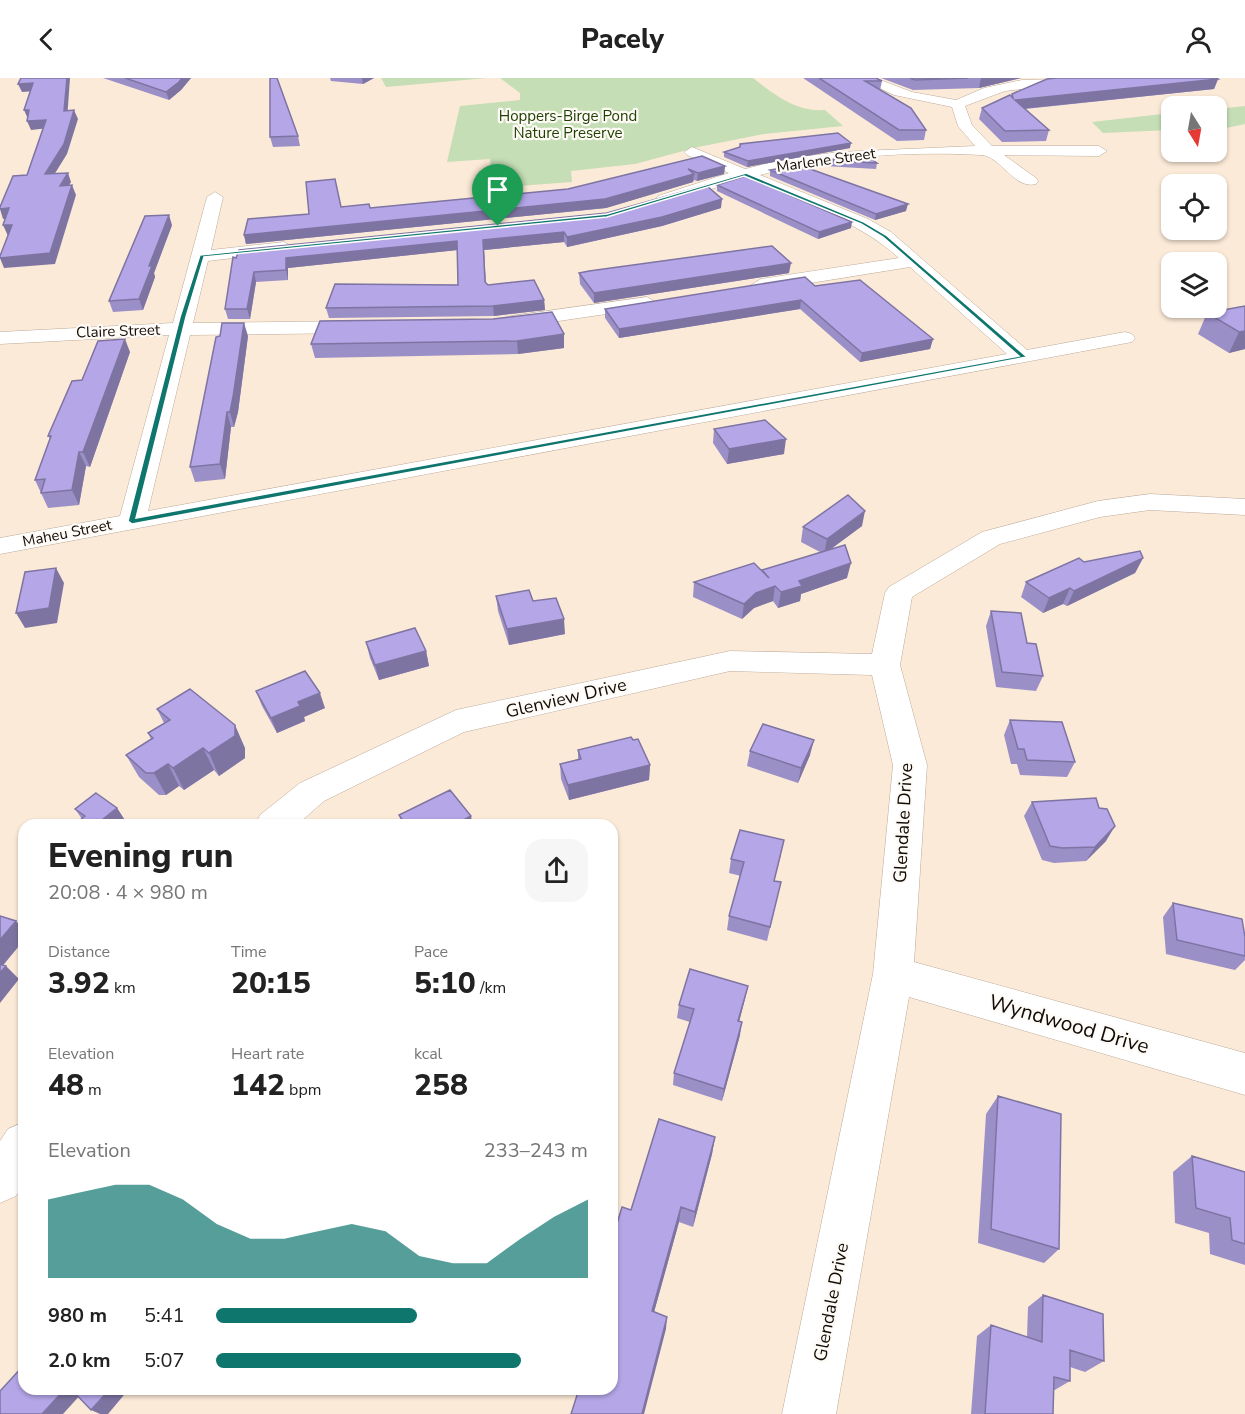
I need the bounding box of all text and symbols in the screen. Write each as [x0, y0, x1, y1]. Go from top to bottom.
text: Pacely [581, 21, 664, 58]
icon: back [30, 23, 63, 56]
icon: person [1182, 23, 1215, 56]
north arrow [1161, 96, 1227, 162]
map controls [1161, 96, 1227, 318]
park label: Hoppers-Birge Pond Nature Preserve [499, 106, 637, 143]
street label: Marlene Street [775, 143, 878, 177]
pin [472, 164, 523, 226]
icon: arrive [481, 173, 514, 206]
button: locate [1161, 174, 1227, 240]
button: layers [1161, 252, 1227, 318]
street label: Claire Street [76, 320, 161, 342]
street label: Maheu Street [21, 514, 114, 551]
street label: Glenview Drive [503, 672, 629, 724]
street label: Glendale Drive [888, 762, 918, 884]
text: Evening run [48, 834, 233, 879]
button: share [525, 839, 588, 902]
text: 20:08 · 4 × 980 m [48, 879, 208, 906]
text: Distance [48, 941, 110, 963]
text: Time [231, 941, 267, 963]
text: Pace [414, 941, 448, 963]
text: 3.92 [48, 963, 110, 1004]
text: 20:15 [231, 963, 311, 1004]
text: 5:10 [414, 963, 476, 1004]
text: km [110, 977, 136, 999]
text: /km [476, 977, 506, 999]
street label: Wyndwood Drive [985, 988, 1153, 1060]
text: Elevation [48, 1043, 114, 1065]
text: Heart rate [231, 1043, 304, 1065]
text: kcal [414, 1043, 442, 1065]
text: 48 [48, 1065, 84, 1106]
text: 142 [231, 1065, 285, 1106]
text: 258 [414, 1065, 468, 1106]
text: m [84, 1079, 102, 1101]
text: bpm [285, 1079, 321, 1101]
text: Elevation [48, 1137, 131, 1164]
text: 233–243 m [484, 1137, 588, 1164]
street label: Glendale Drive [808, 1241, 854, 1363]
text: 980 m [48, 1302, 107, 1329]
text: 5:41 [144, 1302, 185, 1329]
text: 2.0 km [48, 1347, 111, 1374]
text: 5:07 [144, 1347, 185, 1374]

